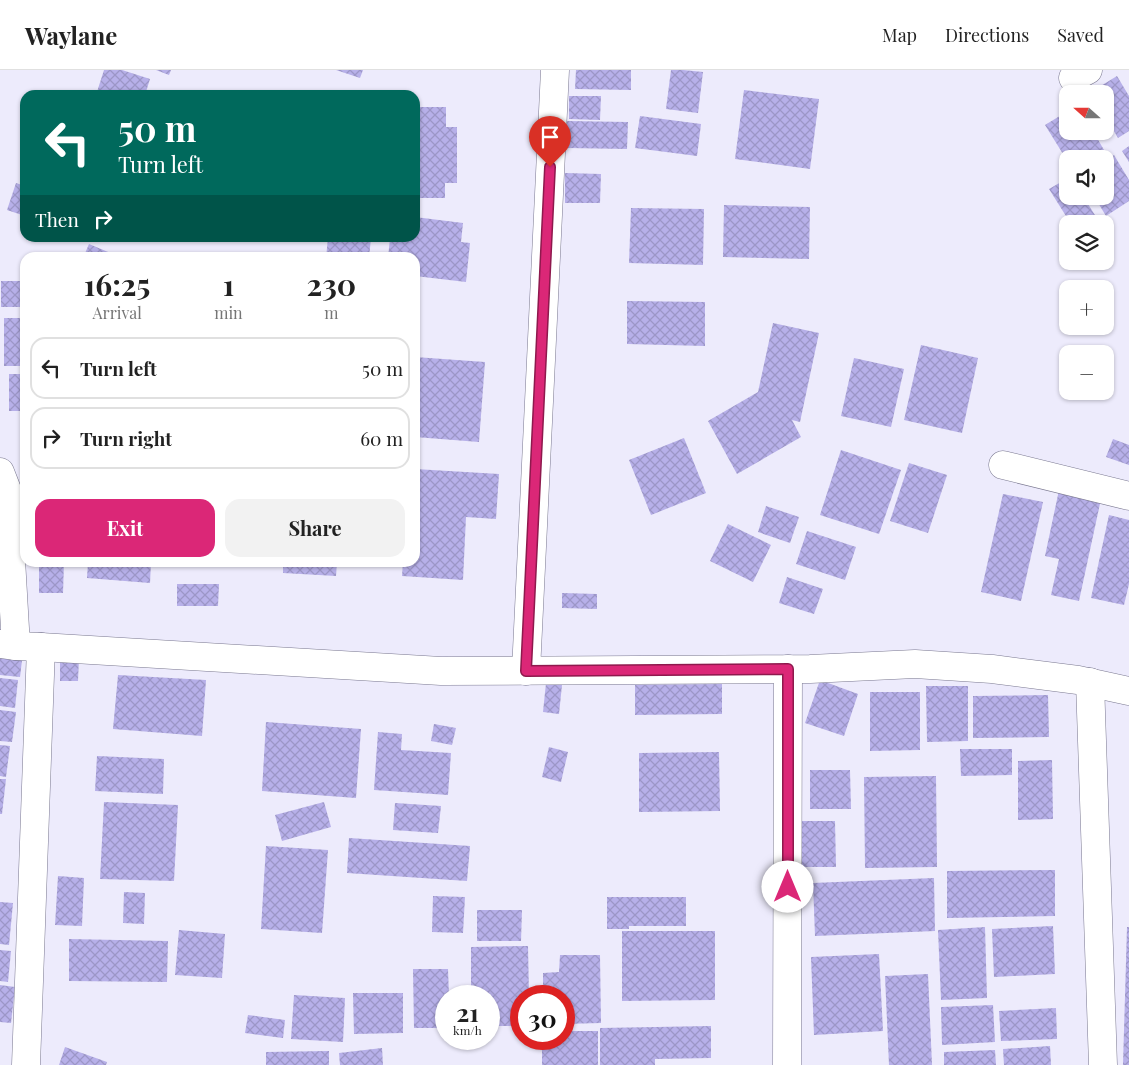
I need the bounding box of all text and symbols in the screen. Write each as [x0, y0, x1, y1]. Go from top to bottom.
text: Waylane [25, 19, 117, 51]
text: Map [882, 23, 917, 47]
text: Directions [945, 23, 1029, 47]
text: Saved [1057, 23, 1104, 47]
north arrow [1059, 85, 1114, 140]
map controls [1059, 85, 1114, 400]
text: 50 m [118, 104, 196, 151]
icon: left [35, 110, 100, 175]
pin [529, 116, 571, 167]
icon: arrive [536, 123, 564, 151]
text: Turn left [118, 149, 203, 179]
button: sound [1059, 150, 1114, 205]
icon: right [89, 205, 117, 233]
text: Then [35, 206, 79, 232]
button: layers [1059, 215, 1114, 270]
text: 16:25 [84, 264, 150, 304]
text: 1 [223, 264, 234, 304]
text: 230 [306, 264, 356, 304]
button: + [1059, 280, 1114, 335]
text: Arrival [92, 302, 142, 323]
text: min [214, 302, 243, 323]
text: m [324, 302, 338, 323]
button: − [1059, 345, 1114, 400]
icon: left [37, 354, 65, 382]
text: Turn left [80, 355, 157, 381]
text: 50 m [362, 355, 403, 381]
icon: right [37, 424, 65, 452]
text: Turn right [80, 425, 172, 451]
text: 60 m [360, 425, 403, 451]
button: Exit [35, 499, 215, 557]
button: Share [225, 499, 405, 557]
position arrow [761, 860, 813, 912]
speed limit sign: 30 [510, 985, 575, 1050]
text: 21 [456, 995, 479, 1028]
text: km/h [453, 1022, 482, 1038]

